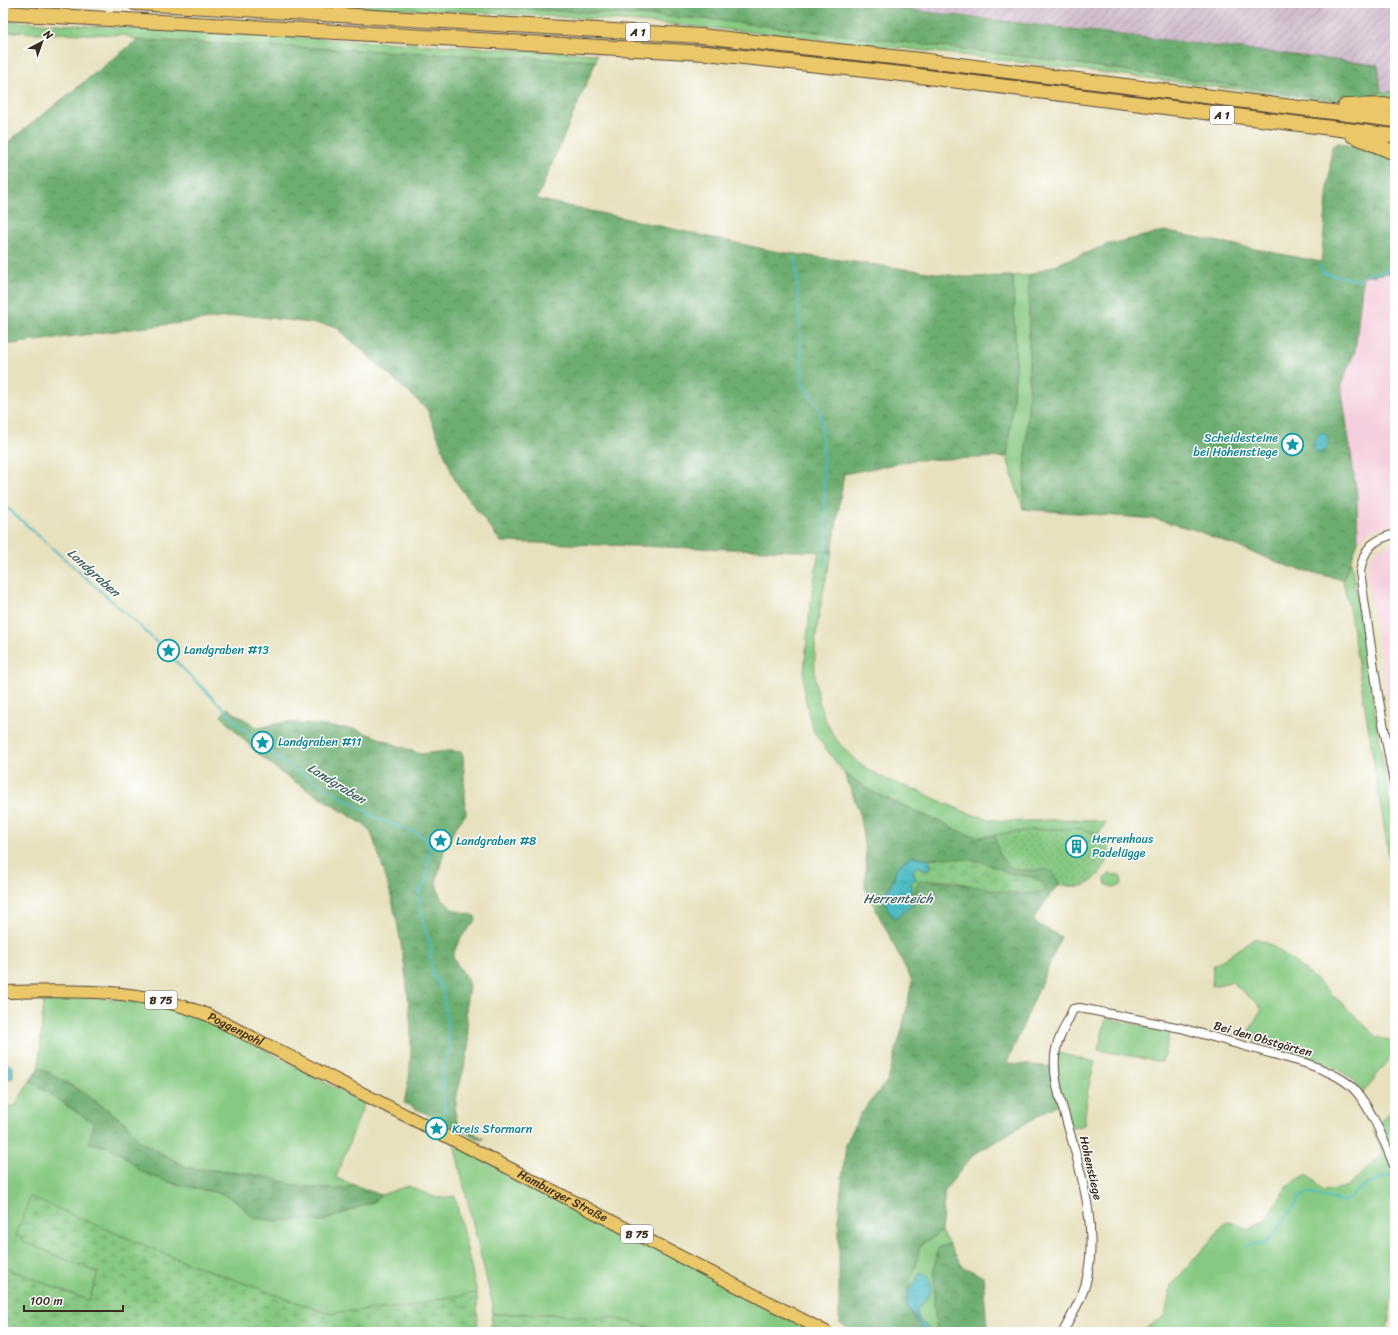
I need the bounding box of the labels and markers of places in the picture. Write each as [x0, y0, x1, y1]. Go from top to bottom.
place label: Scheidesteine bei Hohenstiege [1193, 427, 1278, 463]
place icon: Scheidesteine bei Hohenstiege [1280, 432, 1306, 458]
place icon: Landgraben #13 [155, 637, 181, 663]
place label: Landgraben #13 [184, 639, 269, 661]
place icon: Landgraben #11 [250, 729, 276, 755]
place label: Landgraben #11 [278, 731, 361, 753]
place icon: Landgraben #8 [427, 828, 453, 854]
place label: Herrenhaus Padelügge [1092, 828, 1154, 864]
place label: Landgraben #8 [456, 830, 536, 852]
building icon: Herrenhaus Padelügge [1063, 833, 1089, 859]
place icon: Kreis Stormarn [424, 1116, 450, 1142]
place label: Kreis Stormarn [452, 1118, 533, 1140]

